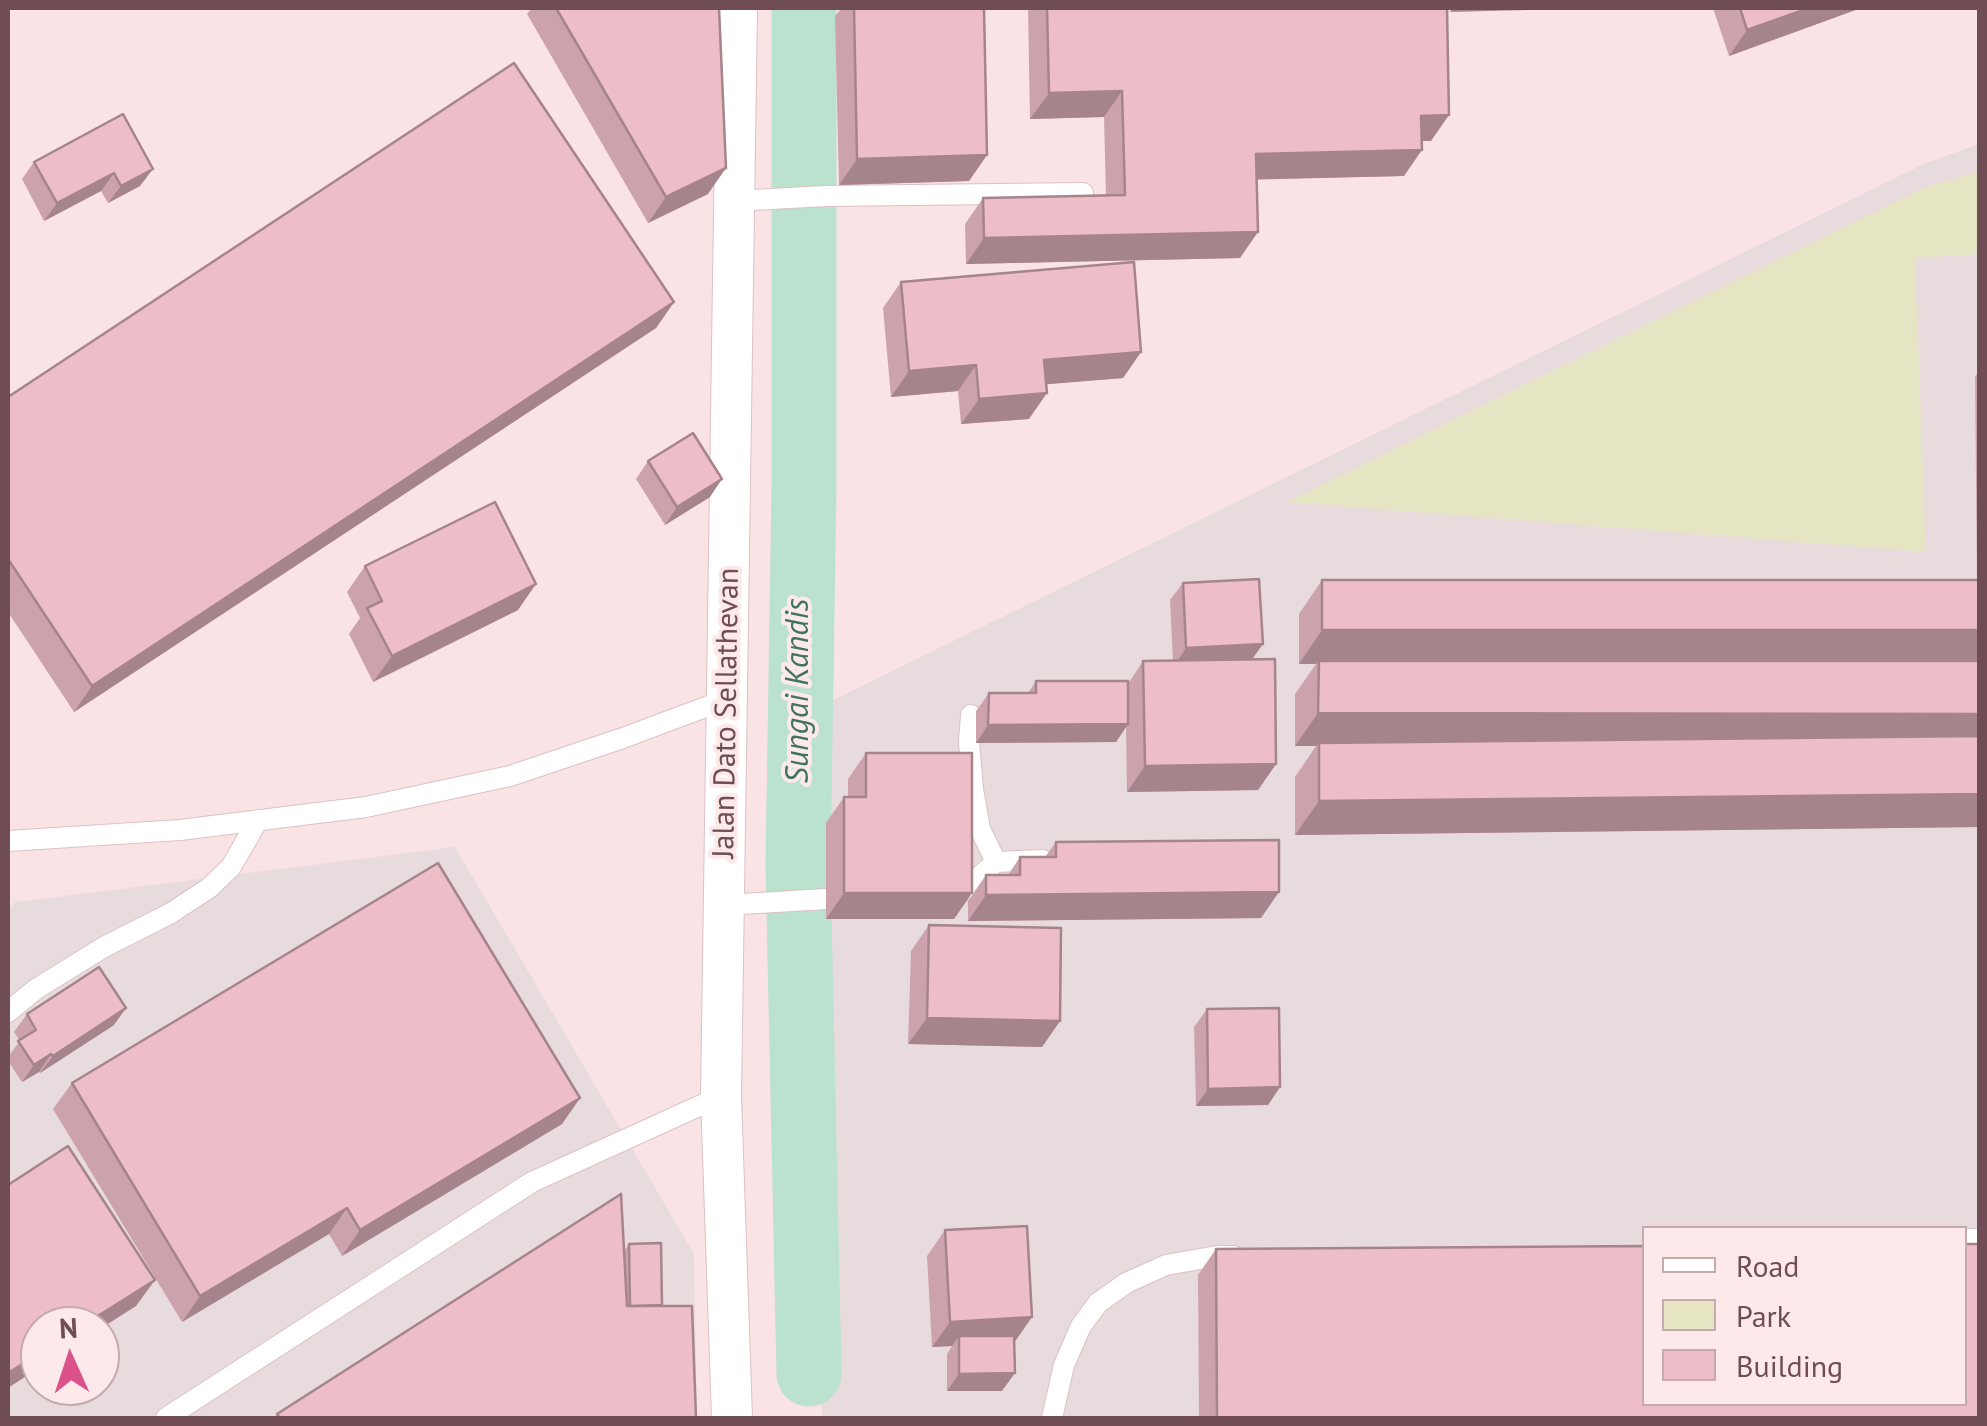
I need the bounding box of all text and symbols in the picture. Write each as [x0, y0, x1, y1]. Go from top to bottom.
street label: Jalan Dato Sellathevan [706, 567, 748, 859]
water label: Sungai Kandis [780, 599, 818, 783]
legend [1642, 1226, 1967, 1406]
text: Road [1736, 1246, 1800, 1285]
text: Park [1736, 1296, 1791, 1335]
north arrow [20, 1306, 120, 1406]
text: N [58, 1309, 79, 1346]
text: Building [1736, 1346, 1843, 1385]

